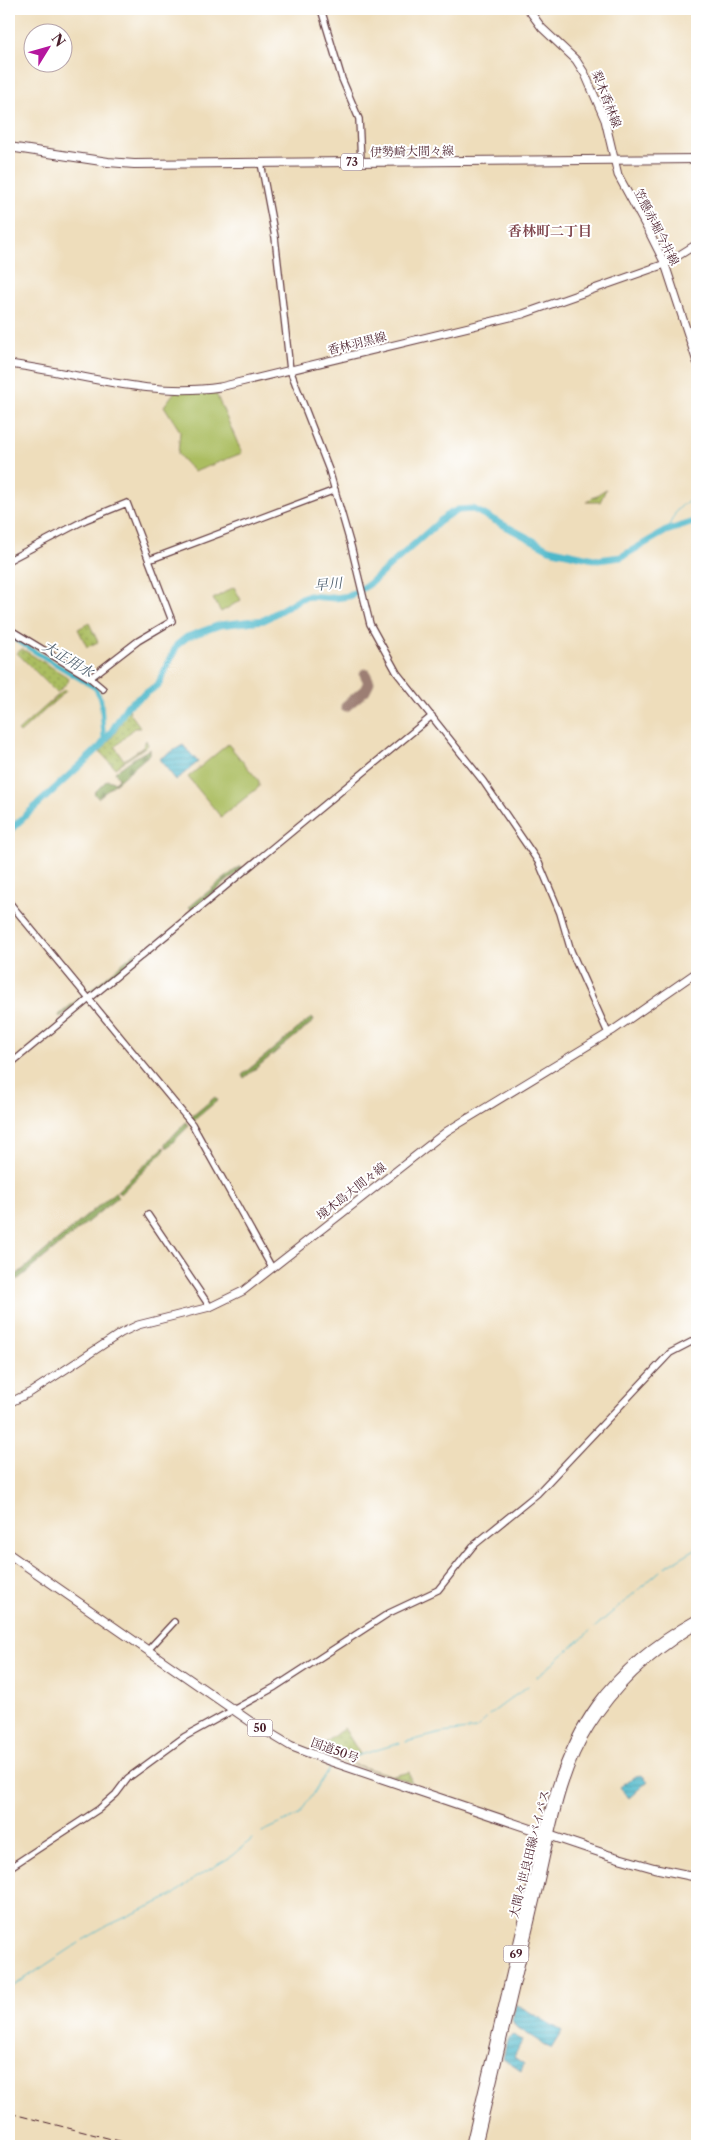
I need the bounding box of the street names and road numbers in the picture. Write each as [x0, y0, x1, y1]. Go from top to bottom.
street label: 梨木香林線 [589, 68, 625, 130]
street label: 伊勢崎大間々線 [370, 143, 454, 159]
road number: 73 [341, 154, 363, 170]
street label: 笠懸赤堀今井線 [631, 186, 683, 268]
street label: 香林羽黒線 [326, 328, 388, 358]
street label: 境木島大間々線 [313, 1159, 389, 1223]
road number: 50 [248, 1720, 272, 1736]
street label: 国道50号 [309, 1734, 361, 1766]
street label: 大間々世良田線バイパス [506, 1788, 552, 1920]
road number: 69 [504, 1946, 528, 1962]

